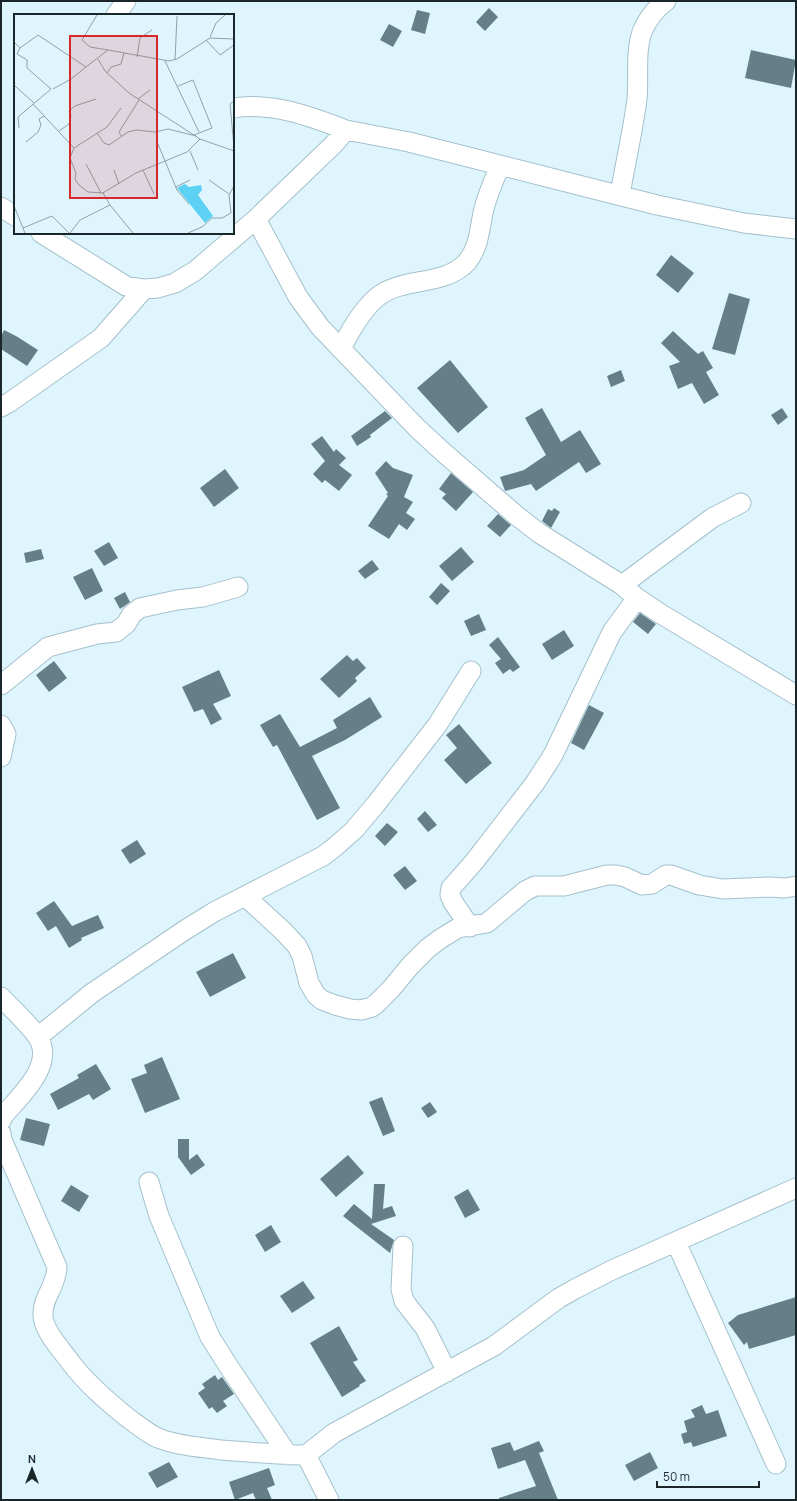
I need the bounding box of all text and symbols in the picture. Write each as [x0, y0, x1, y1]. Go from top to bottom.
inset map [14, 14, 234, 234]
north arrow [12, 1449, 52, 1489]
text: N [28, 1451, 36, 1466]
scale bar [657, 1463, 759, 1489]
text: 50 m [663, 1468, 690, 1485]

